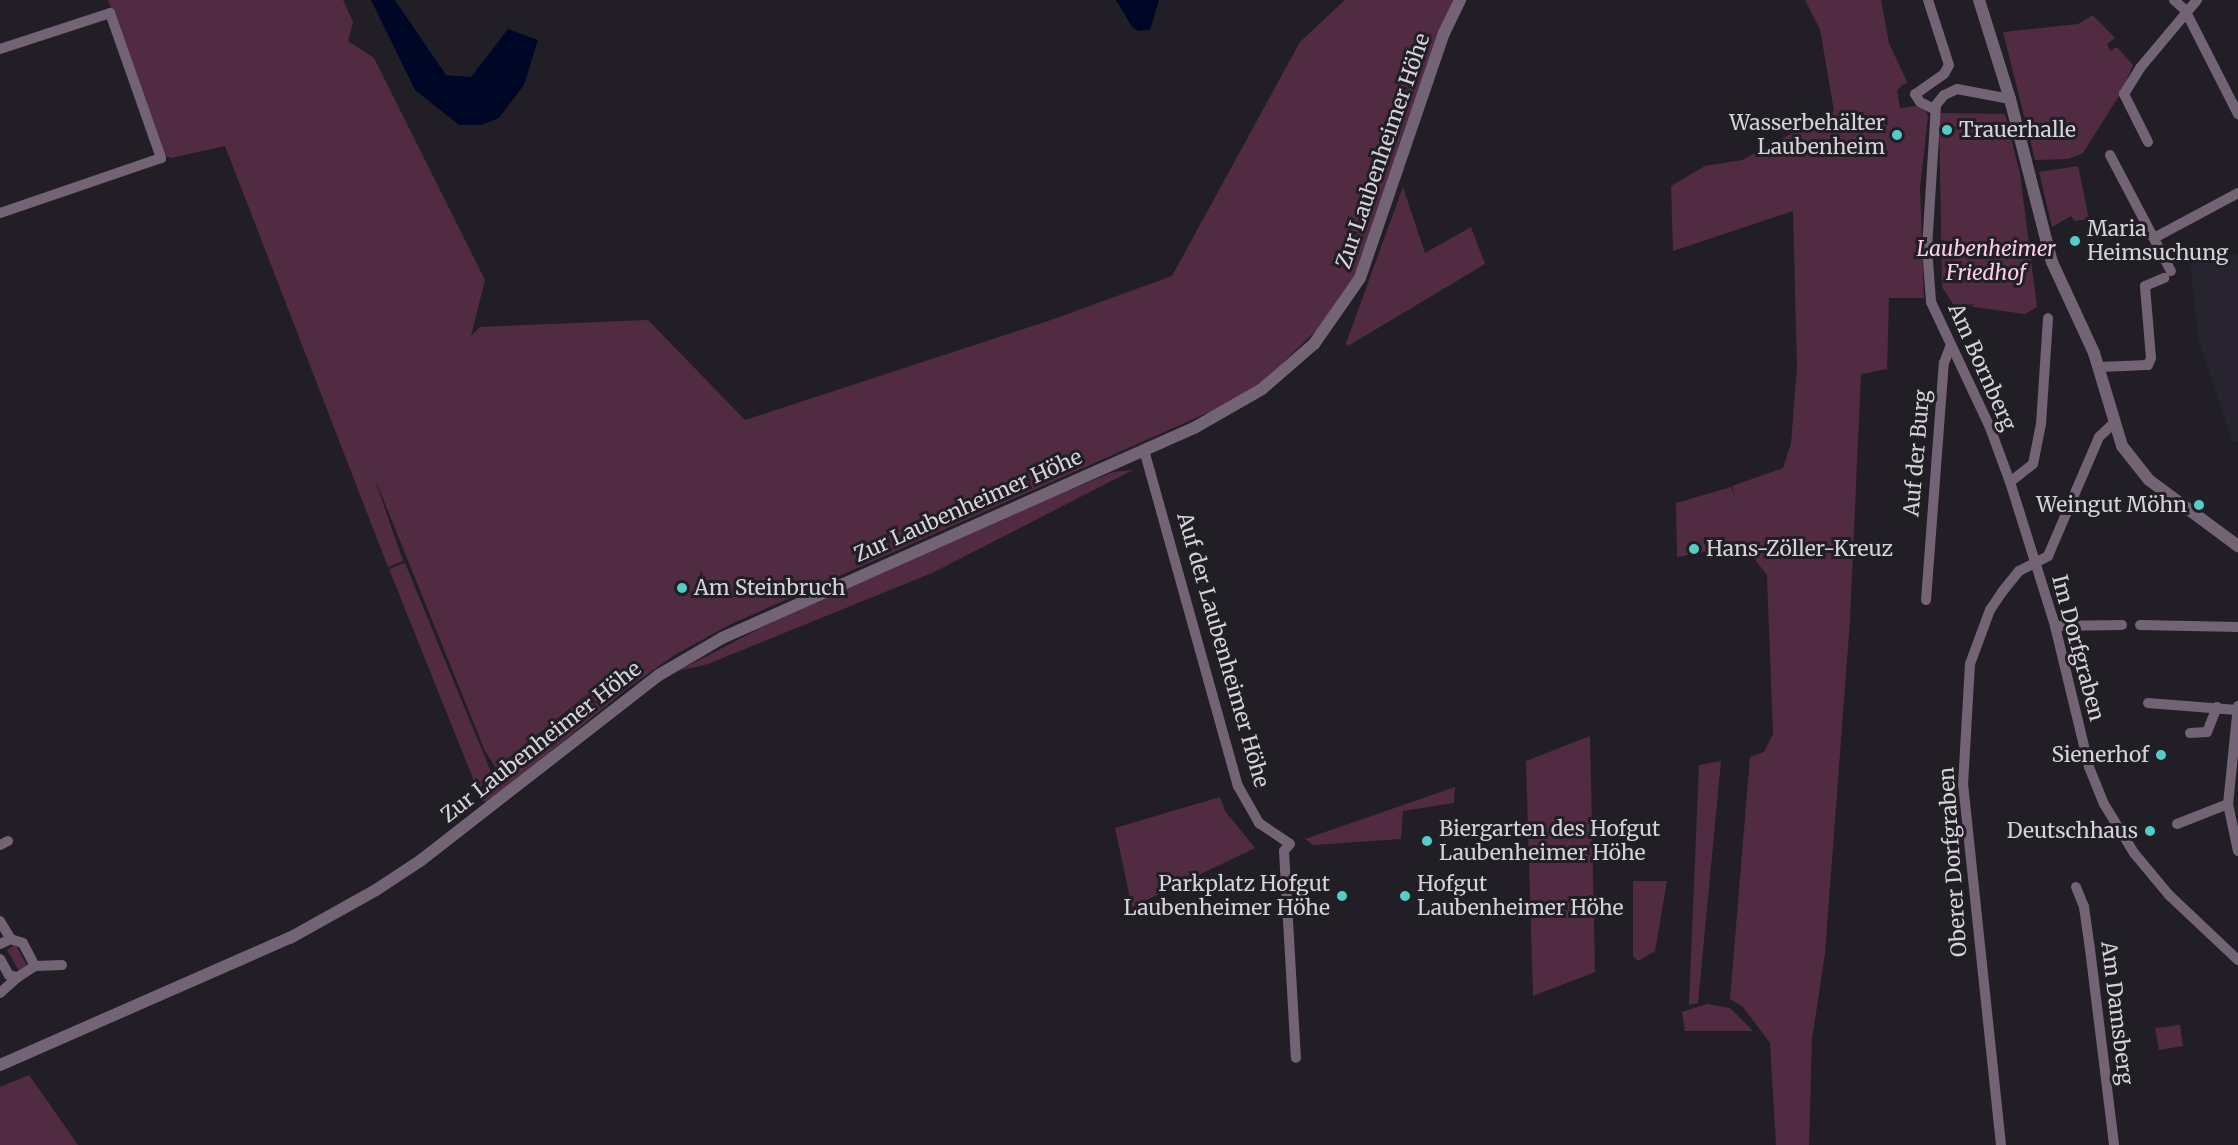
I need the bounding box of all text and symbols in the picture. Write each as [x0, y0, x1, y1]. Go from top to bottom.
street label: Zur Laubenheimer Höhe [1331, 30, 1435, 272]
place label: Wasserbehälter Laubenheim [1729, 110, 1885, 160]
place label: Trauerhalle [1959, 117, 2076, 143]
marker: Trauerhalle [1940, 123, 1954, 137]
marker: Wasserbehälter Laubenheim [1890, 128, 1904, 142]
place label: Maria Heimsuchung [2087, 216, 2229, 266]
marker: Maria Heimsuchung [2068, 234, 2082, 248]
park label: Laubenheimer Friedhof [1916, 236, 2056, 286]
street label: Am Bornberg [1943, 300, 2021, 434]
street label: Auf der Burg [1899, 389, 1935, 517]
street label: Zur Laubenheimer Höhe [850, 444, 1086, 568]
place label: Weingut Möhn [2036, 492, 2187, 518]
marker: Weingut Möhn [2192, 498, 2206, 512]
street label: Auf der Laubenheimer Höhe [1172, 510, 1274, 790]
place label: Hans-Zöller-Kreuz [1706, 536, 1893, 562]
marker: Hans-Zöller-Kreuz [1687, 542, 1701, 556]
street label: Im Dorfgraben [2046, 572, 2110, 724]
place label: Am Steinbruch [694, 575, 845, 601]
marker: Am Steinbruch [675, 581, 689, 595]
street label: Zur Laubenheimer Höhe [436, 656, 646, 828]
place label: Sienerhof [2052, 742, 2149, 768]
marker: Sienerhof [2154, 748, 2168, 762]
street label: Oberer Dorfgraben [1934, 766, 1972, 958]
place label: Biergarten des Hofgut Laubenheimer Höhe [1439, 816, 1660, 866]
place label: Deutschhaus [2007, 818, 2138, 844]
marker: Deutschhaus [2143, 824, 2157, 838]
marker: Biergarten des Hofgut Laubenheimer Höhe [1420, 834, 1434, 848]
place label: Parkplatz Hofgut Laubenheimer Höhe [1123, 871, 1330, 921]
place label: Hofgut Laubenheimer Höhe [1417, 871, 1624, 921]
marker: Parkplatz Hofgut Laubenheimer Höhe [1335, 889, 1349, 903]
marker: Hofgut Laubenheimer Höhe [1398, 889, 1412, 903]
street label: Am Damsberg [2096, 940, 2138, 1086]

